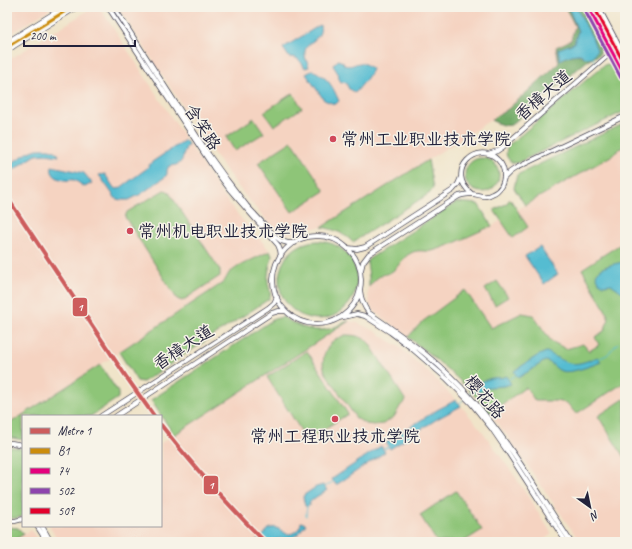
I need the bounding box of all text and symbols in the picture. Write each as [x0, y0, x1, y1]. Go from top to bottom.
scale bar [24, 22, 135, 48]
text: 200 m [30, 28, 57, 44]
street label: 香樟大道 [511, 65, 576, 126]
street label: 含笑路 [180, 100, 225, 154]
place label: 常州工业职业技术学院 [341, 129, 511, 150]
marker: 常州工业职业技术学院 [328, 134, 338, 144]
place label: 常州机电职业技术学院 [138, 221, 308, 242]
marker: 常州机电职业技术学院 [125, 226, 135, 236]
line badge: 1 [72, 297, 88, 317]
text: 1 [78, 300, 84, 314]
street label: 香樟大道 [149, 320, 218, 375]
street label: 樱花路 [460, 371, 509, 423]
marker: 常州工程职业技术学院 [330, 414, 340, 424]
legend [22, 415, 162, 527]
text: Metro 1 [58, 423, 92, 439]
place label: 常州工程职业技术学院 [250, 426, 420, 447]
text: B1 [58, 443, 70, 459]
text: 74 [58, 463, 70, 479]
line badge: 1 [203, 475, 219, 495]
text: 1 [209, 478, 215, 492]
text: 502 [58, 483, 76, 499]
north arrow [570, 487, 610, 527]
text: 509 [58, 503, 76, 519]
text: N [587, 508, 602, 524]

